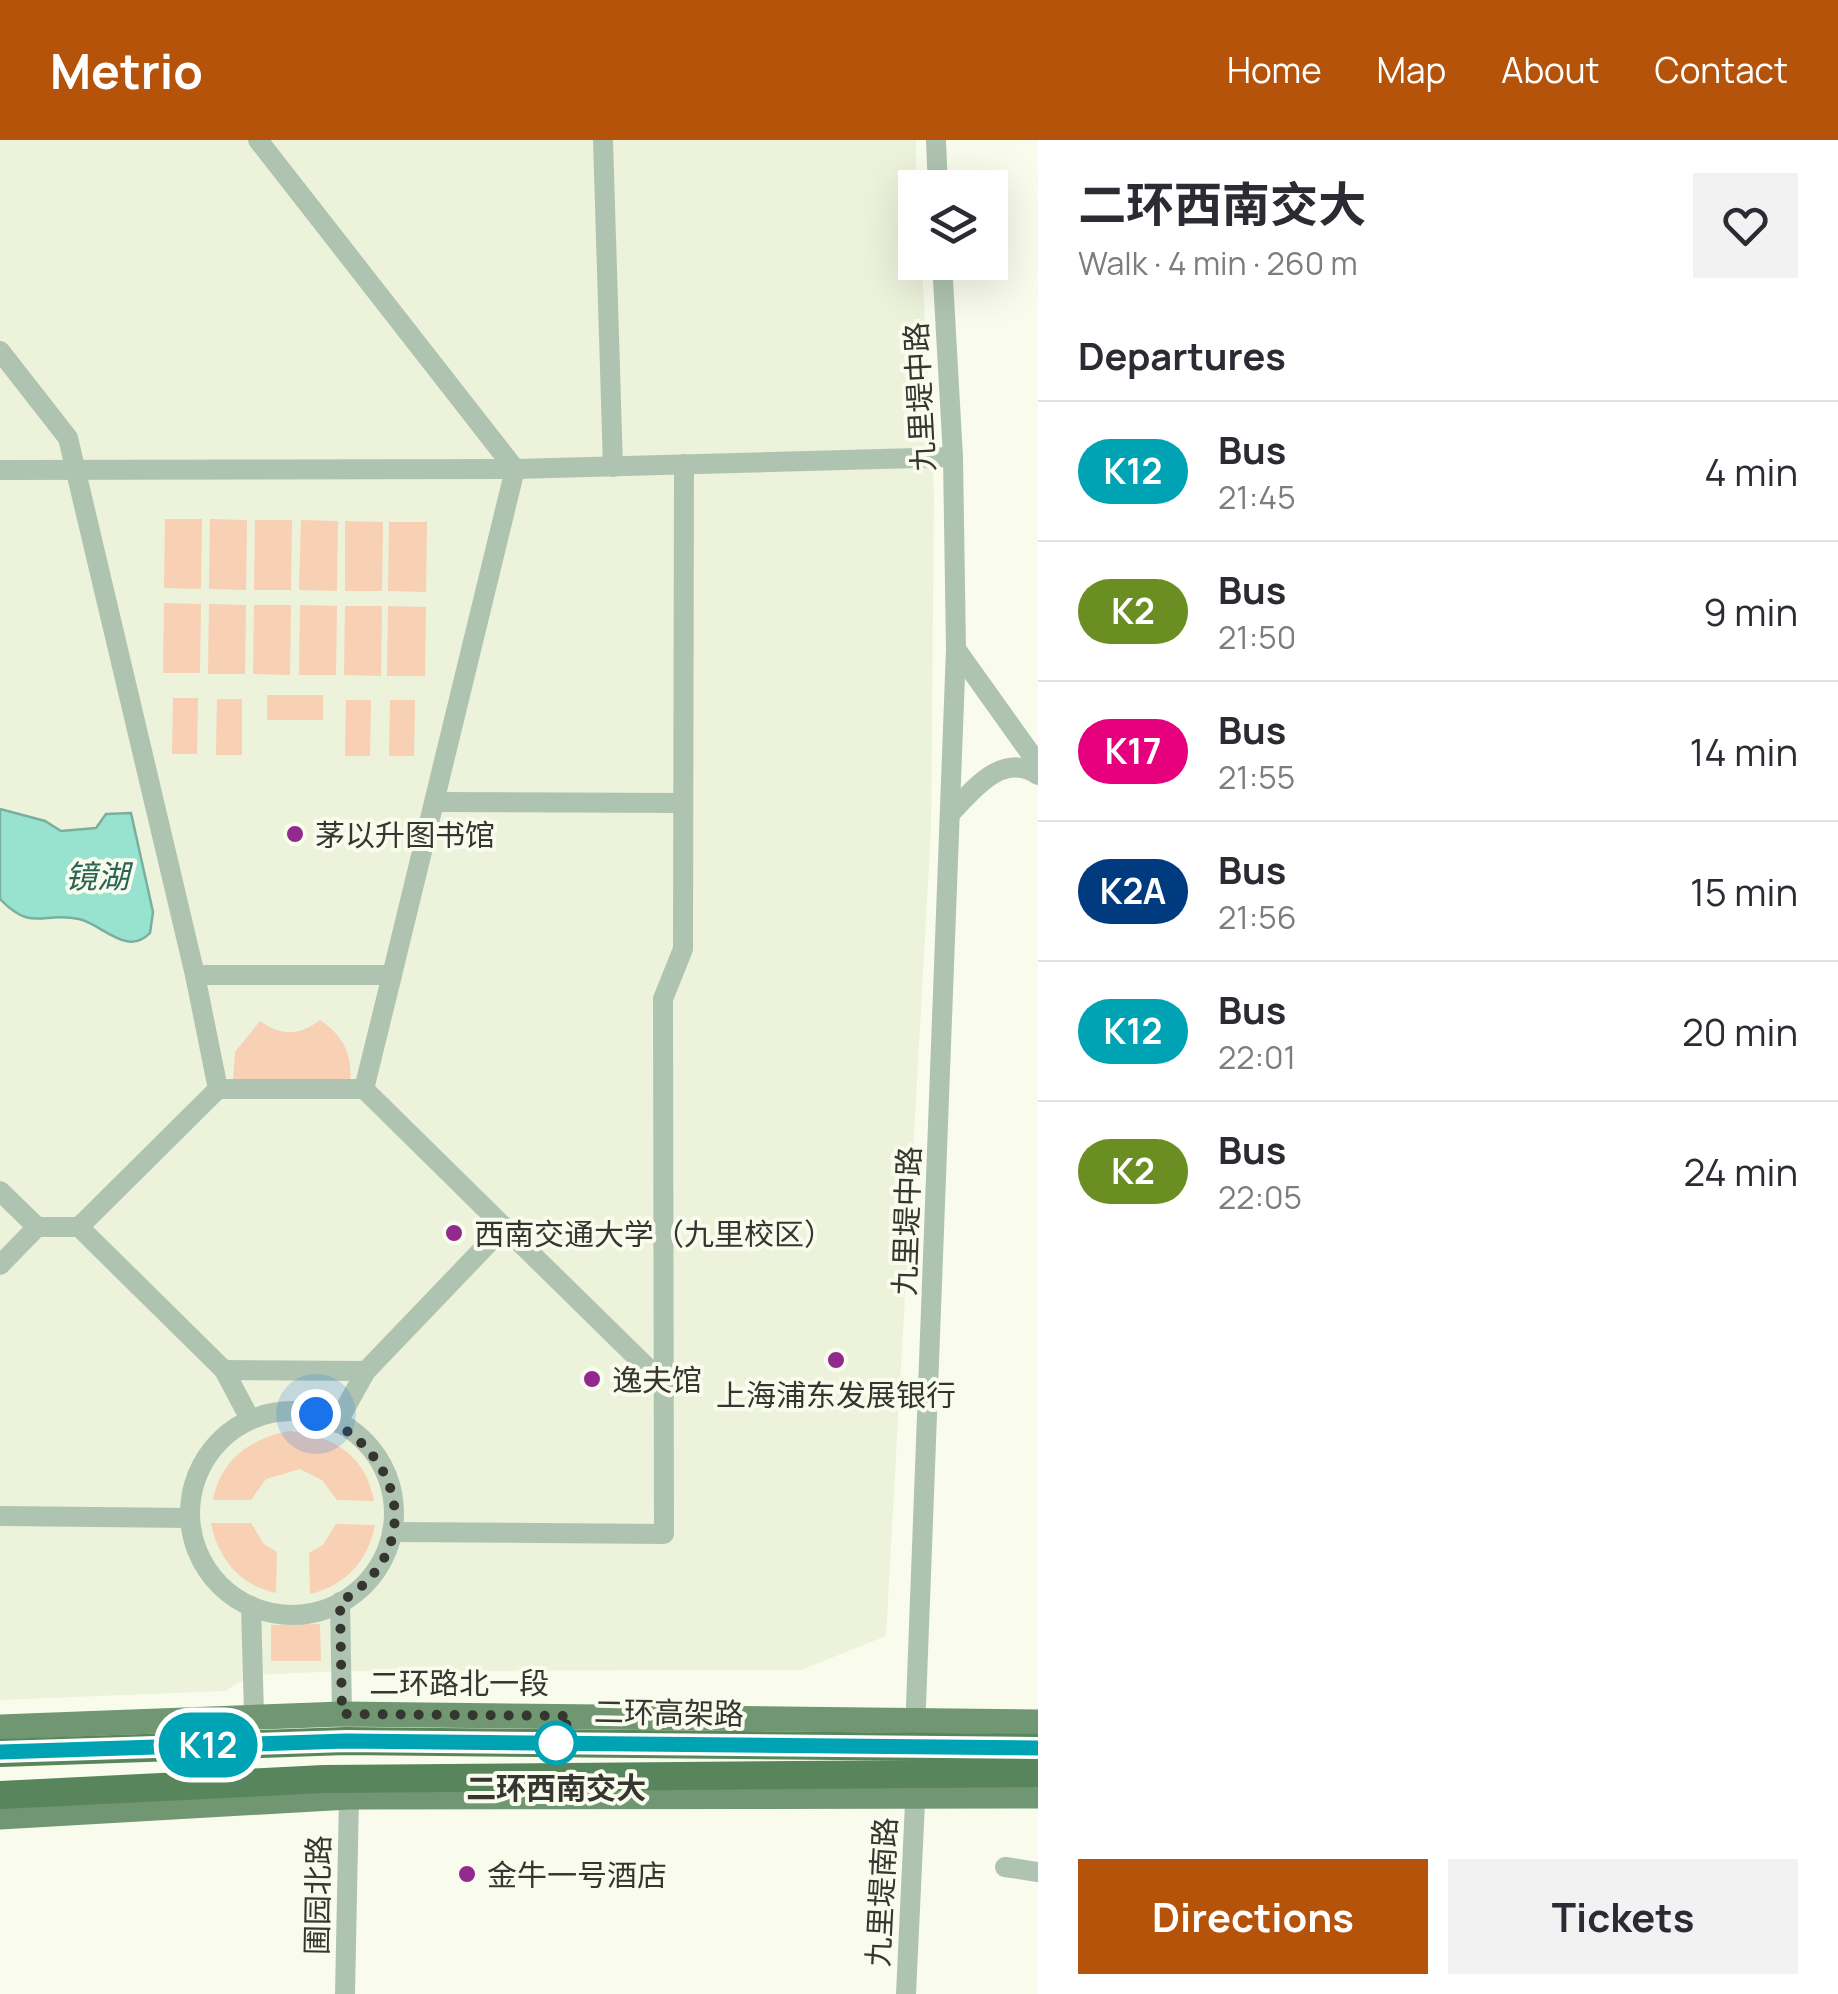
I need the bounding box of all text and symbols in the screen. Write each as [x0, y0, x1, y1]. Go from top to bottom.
text: Metrio [50, 38, 203, 103]
text: Home [1227, 46, 1322, 94]
text: Map [1377, 46, 1446, 94]
text: About [1501, 46, 1600, 94]
text: Contact [1655, 46, 1788, 94]
map controls [898, 170, 1008, 280]
button: layers [898, 170, 1008, 280]
text: 二环西南交大 [1078, 171, 1366, 236]
button: heart [1693, 173, 1798, 278]
text: Walk · 4 min · 260 m [1078, 241, 1358, 285]
street label: 九里堤中路 [895, 321, 943, 473]
text: Departures [1078, 329, 1286, 381]
text: Bus [1218, 423, 1286, 475]
text: 4 min [1704, 445, 1798, 497]
text: K12 [1104, 447, 1162, 495]
text: 21:45 [1218, 475, 1296, 519]
text: Bus [1218, 563, 1286, 615]
text: 9 min [1703, 585, 1798, 637]
text: K2 [1111, 587, 1155, 635]
text: 21:50 [1218, 615, 1296, 659]
text: Bus [1218, 703, 1286, 755]
text: 14 min [1690, 725, 1798, 777]
text: K17 [1105, 727, 1161, 775]
text: 21:55 [1218, 755, 1295, 799]
place label: 茅以升图书馆 [315, 814, 495, 855]
marker: 茅以升图书馆 [284, 823, 306, 845]
text: Bus [1218, 843, 1286, 895]
water label: 镜湖 [65, 854, 134, 898]
text: 15 min [1690, 865, 1798, 917]
text: K2A [1100, 867, 1166, 915]
text: 21:56 [1218, 895, 1297, 939]
text: Bus [1218, 983, 1286, 1035]
text: 20 min [1682, 1005, 1798, 1057]
text: K12 [1104, 1007, 1162, 1055]
text: 22:01 [1218, 1035, 1296, 1079]
text: Bus [1218, 1123, 1286, 1175]
street label: 九里堤中路 [883, 1145, 929, 1297]
text: 24 min [1683, 1145, 1798, 1197]
text: K2 [1111, 1147, 1155, 1195]
text: 22:05 [1218, 1175, 1302, 1219]
place label: 西南交通大学（九里校区） [474, 1213, 834, 1254]
marker: 西南交通大学（九里校区） [443, 1222, 465, 1244]
marker: 上海浦东发展银行 [825, 1349, 847, 1371]
place label: 逸夫馆 [612, 1359, 702, 1400]
marker: 逸夫馆 [581, 1368, 603, 1390]
place label: 上海浦东发展银行 [716, 1374, 956, 1415]
your location [291, 1389, 341, 1439]
street label: 二环路北一段 [369, 1662, 549, 1703]
street label: 二环高架路 [594, 1690, 744, 1734]
line badge: K12 [150, 1712, 266, 1778]
text: K12 [179, 1721, 237, 1769]
marker: 二环西南交大 [535, 1722, 577, 1764]
place label: 二环西南交大 [466, 1767, 646, 1808]
street label: 九里堤南路 [857, 1816, 905, 1968]
street label: 圃园北路 [295, 1835, 339, 1955]
place label: 金牛一号酒店 [487, 1854, 667, 1895]
button: Directions [1078, 1859, 1428, 1974]
button: Tickets [1448, 1859, 1798, 1974]
marker: 金牛一号酒店 [456, 1863, 478, 1885]

